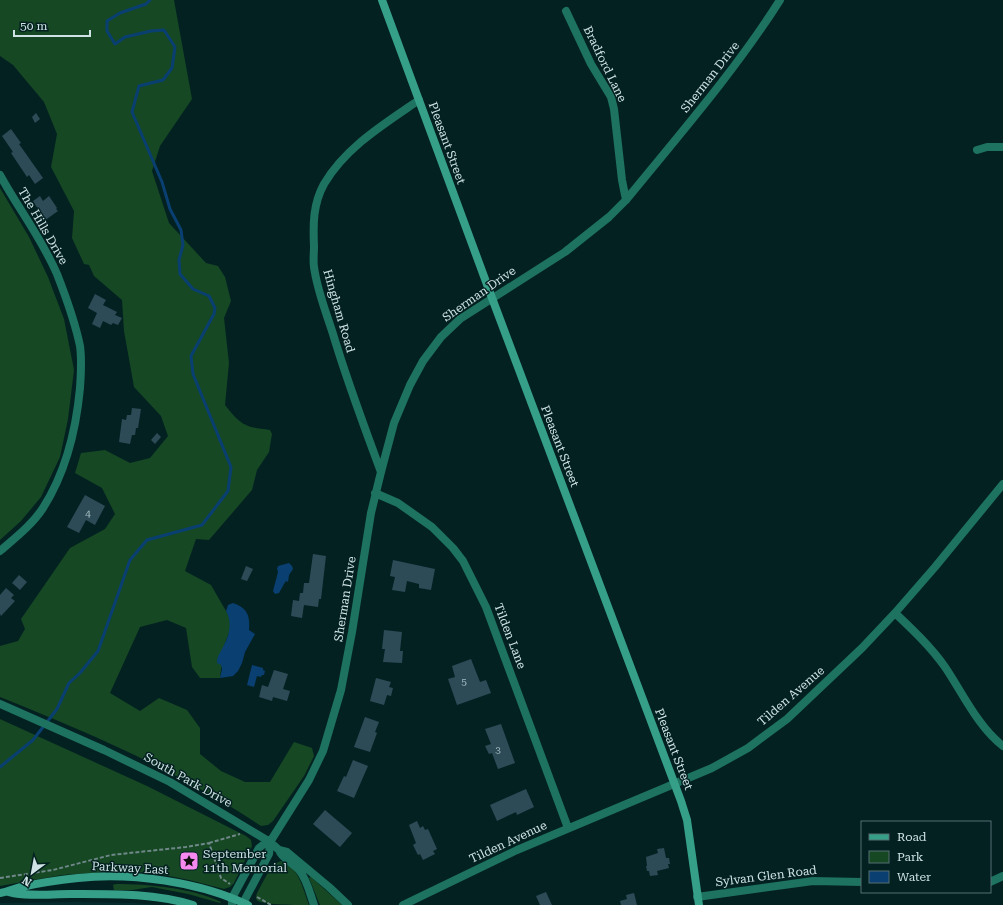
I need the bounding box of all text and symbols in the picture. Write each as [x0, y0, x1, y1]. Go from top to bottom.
scale bar [14, 12, 90, 38]
text: 50 m [20, 19, 47, 33]
street label: Bradford Lane [581, 24, 630, 105]
street label: Sherman Drive [678, 38, 742, 115]
street label: Pleasant Street [426, 100, 468, 186]
street label: The Hills Drive [15, 185, 71, 267]
street label: Sherman Drive [440, 263, 519, 324]
street label: Hingham Road [320, 268, 358, 355]
street label: Pleasant Street [538, 403, 582, 489]
house number: 4 [85, 508, 91, 519]
street label: Sherman Drive [331, 555, 359, 643]
street label: Tilden Lane [491, 601, 529, 671]
street label: Tilden Avenue [755, 663, 827, 729]
house number: 5 [461, 676, 467, 687]
street label: Pleasant Street [652, 706, 696, 792]
house number: 3 [495, 744, 501, 755]
street label: South Park Drive [141, 750, 235, 810]
street label: Tilden Avenue [467, 818, 549, 866]
legend [861, 821, 991, 893]
text: Road [897, 830, 927, 844]
place label: September 11th Memorial [203, 847, 287, 875]
place icon: September 11th Memorial [178, 850, 200, 872]
text: Park [897, 850, 924, 864]
north arrow [12, 853, 52, 893]
street label: Parkway East [91, 859, 169, 877]
street label: Sylvan Glen Road [715, 863, 818, 889]
text: Water [897, 870, 931, 884]
text: N [19, 873, 34, 889]

